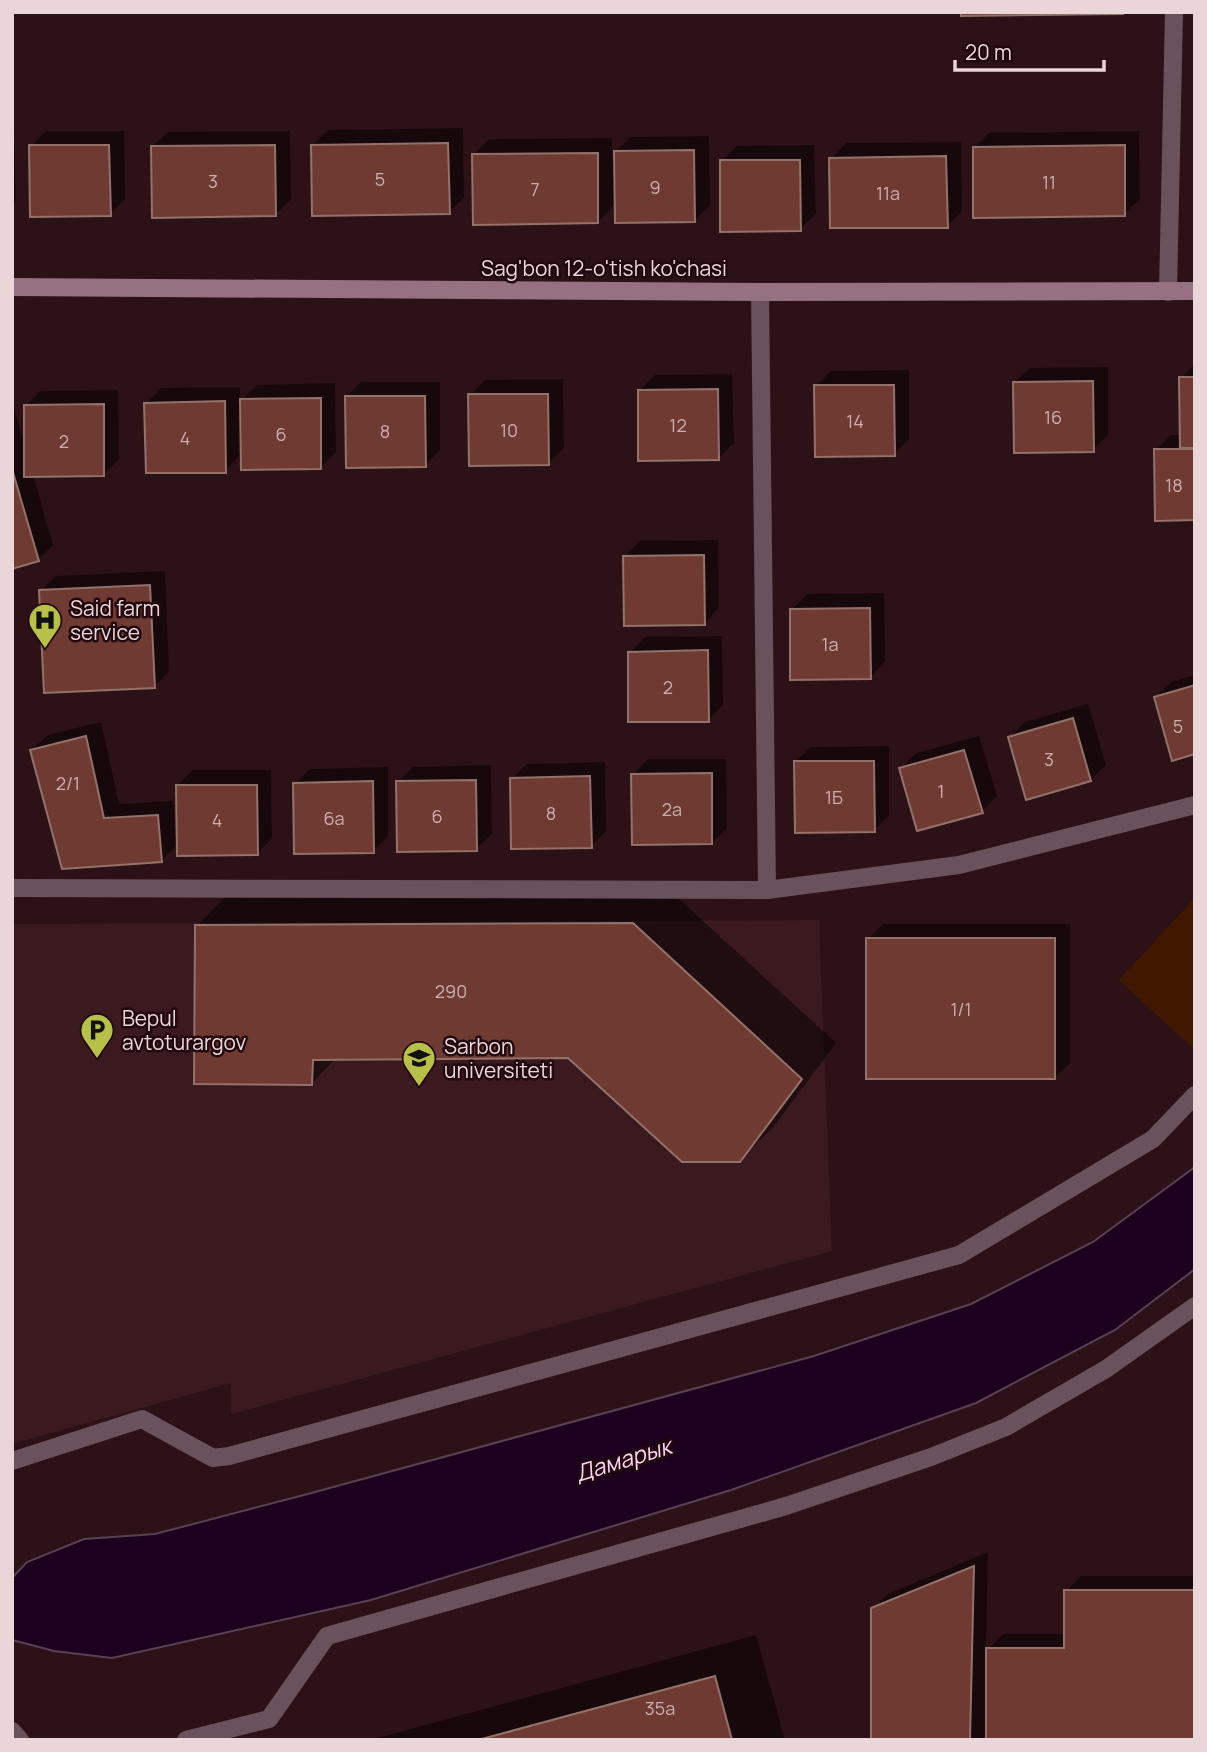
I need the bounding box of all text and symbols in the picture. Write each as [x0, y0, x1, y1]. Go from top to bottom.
scale bar [955, 28, 1104, 72]
text: 20 m [965, 38, 1012, 66]
house number: 5 [375, 167, 385, 191]
house number: 3 [208, 169, 218, 193]
house number: 11 [1042, 170, 1056, 194]
house number: 9 [649, 175, 661, 199]
house number: 7 [530, 177, 540, 201]
house number: 11a [876, 181, 900, 205]
street label: Sag'bon 12-o'tish ko'chasi [481, 254, 727, 282]
house number: 16 [1044, 405, 1062, 429]
house number: 14 [846, 409, 864, 433]
house number: 12 [669, 413, 687, 437]
house number: 10 [500, 418, 518, 442]
house number: 8 [380, 419, 390, 443]
house number: 6 [275, 422, 287, 446]
house number: 4 [180, 426, 190, 450]
house number: 2 [59, 429, 69, 453]
house number: 18 [1165, 473, 1183, 497]
place label: Said farm service [70, 594, 160, 646]
hospital icon: Said farm service [26, 601, 64, 650]
house number: 1a [821, 632, 839, 656]
house number: 2 [663, 675, 673, 699]
house number: 5 [1173, 714, 1183, 738]
house number: 3 [1044, 747, 1054, 771]
house number: 2/1 [56, 771, 80, 795]
house number: 1 [937, 779, 945, 803]
house number: 1Б [825, 785, 843, 809]
house number: 2a [662, 797, 682, 821]
house number: 8 [546, 801, 556, 825]
house number: 6 [431, 804, 443, 828]
house number: 6a [323, 806, 345, 830]
house number: 4 [212, 808, 222, 832]
house number: 290 [435, 979, 467, 1003]
house number: 1/1 [950, 997, 972, 1021]
place label: Bepul avtoturargov [122, 1004, 247, 1056]
parking icon: Bepul avtoturargov [78, 1011, 116, 1060]
place label: Sarbon universiteti [444, 1032, 553, 1084]
school or university icon: Sarbon universiteti [400, 1039, 438, 1088]
water label: Дамарык [571, 1428, 678, 1489]
house number: 35a [645, 1696, 675, 1720]

